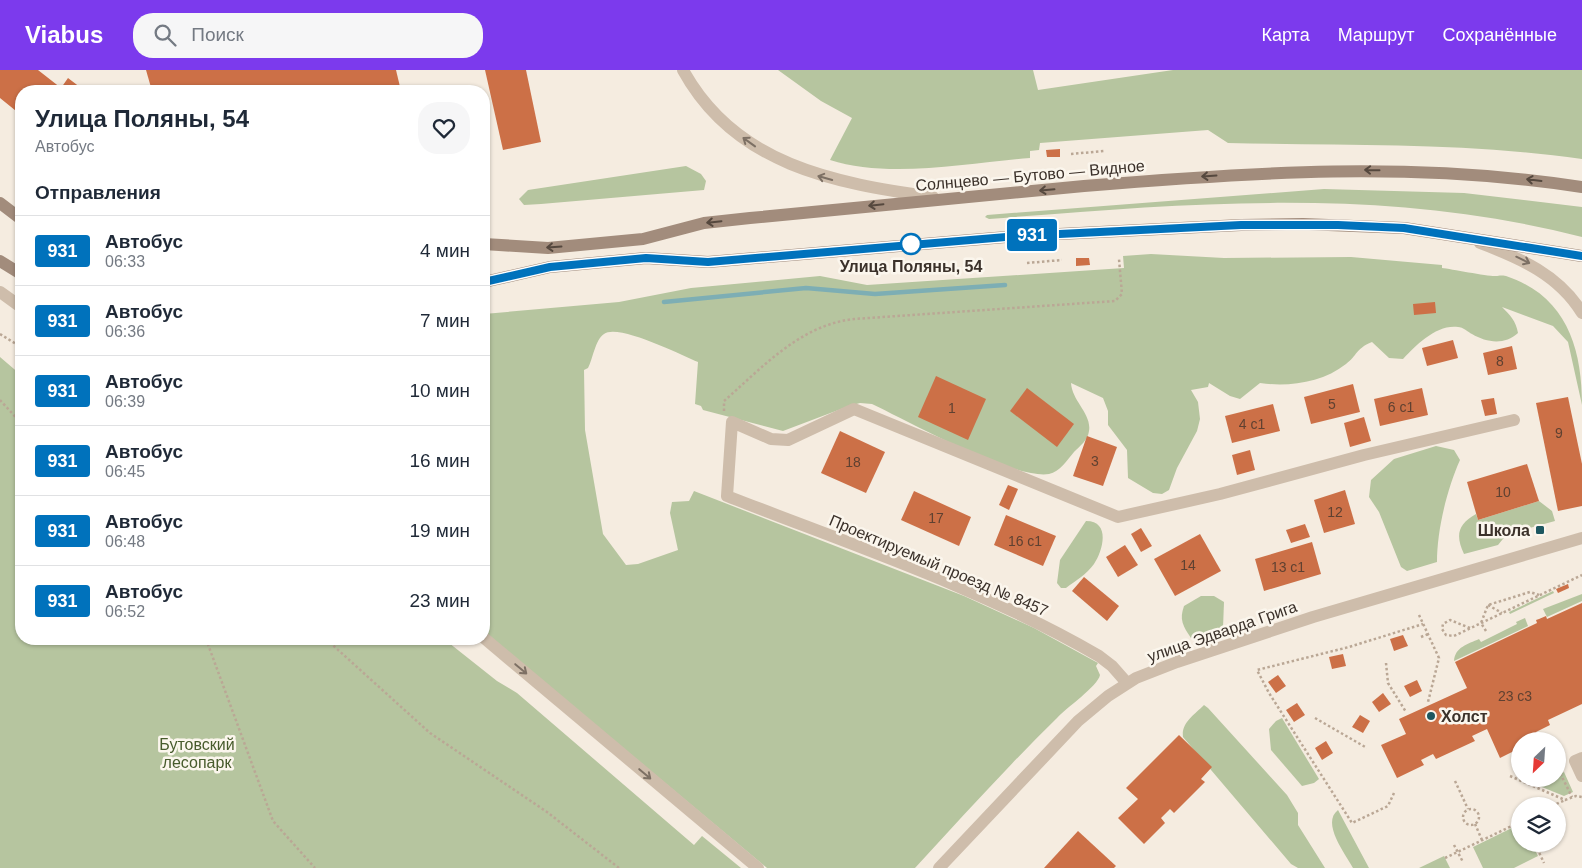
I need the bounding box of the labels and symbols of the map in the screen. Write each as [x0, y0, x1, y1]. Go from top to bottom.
one-way arrow [743, 137, 757, 147]
street label: Солнцево — Бутово — Видное [915, 157, 1146, 194]
one-way arrow [1364, 165, 1380, 175]
one-way arrow [1202, 171, 1218, 181]
one-way arrow [818, 172, 834, 182]
one-way arrow [1526, 175, 1542, 185]
one-way arrow [1040, 185, 1056, 194]
one-way arrow [868, 201, 884, 210]
one-way arrow [707, 217, 723, 227]
line badge: 931 [1003, 219, 1061, 251]
marker: Улица Поляны, 54 [900, 233, 922, 255]
one-way arrow [547, 242, 563, 252]
one-way arrow [1515, 256, 1530, 266]
place label: Улица Поляны, 54 [840, 258, 982, 275]
house number: 8 [1496, 353, 1504, 369]
house number: 5 [1328, 396, 1336, 412]
house number: 6 с1 [1388, 399, 1414, 415]
house number: 1 [948, 400, 956, 416]
house number: 4 с1 [1239, 416, 1265, 432]
house number: 9 [1555, 425, 1563, 441]
house number: 3 [1091, 453, 1099, 469]
house number: 18 [845, 454, 861, 470]
house number: 10 [1495, 484, 1511, 500]
house number: 12 [1327, 504, 1343, 520]
house number: 17 [928, 510, 944, 526]
street label: Проектируемый проезд № 8457 [827, 512, 1051, 619]
place label: Школа [1478, 522, 1530, 539]
marker: Школа [1534, 524, 1546, 536]
house number: 16 с1 [1008, 533, 1042, 549]
house number: 14 [1180, 557, 1196, 573]
house number: 13 с1 [1271, 559, 1305, 575]
street label: улица Эдварда Грига [1145, 598, 1299, 665]
one-way arrow [514, 664, 527, 675]
house number: 23 с3 [1498, 688, 1532, 704]
place label: Холст [1441, 708, 1488, 725]
marker: Холст [1425, 710, 1437, 722]
north arrow [1511, 732, 1566, 788]
park label: Бутовский лесопарк [159, 736, 235, 771]
one-way arrow [639, 768, 652, 780]

